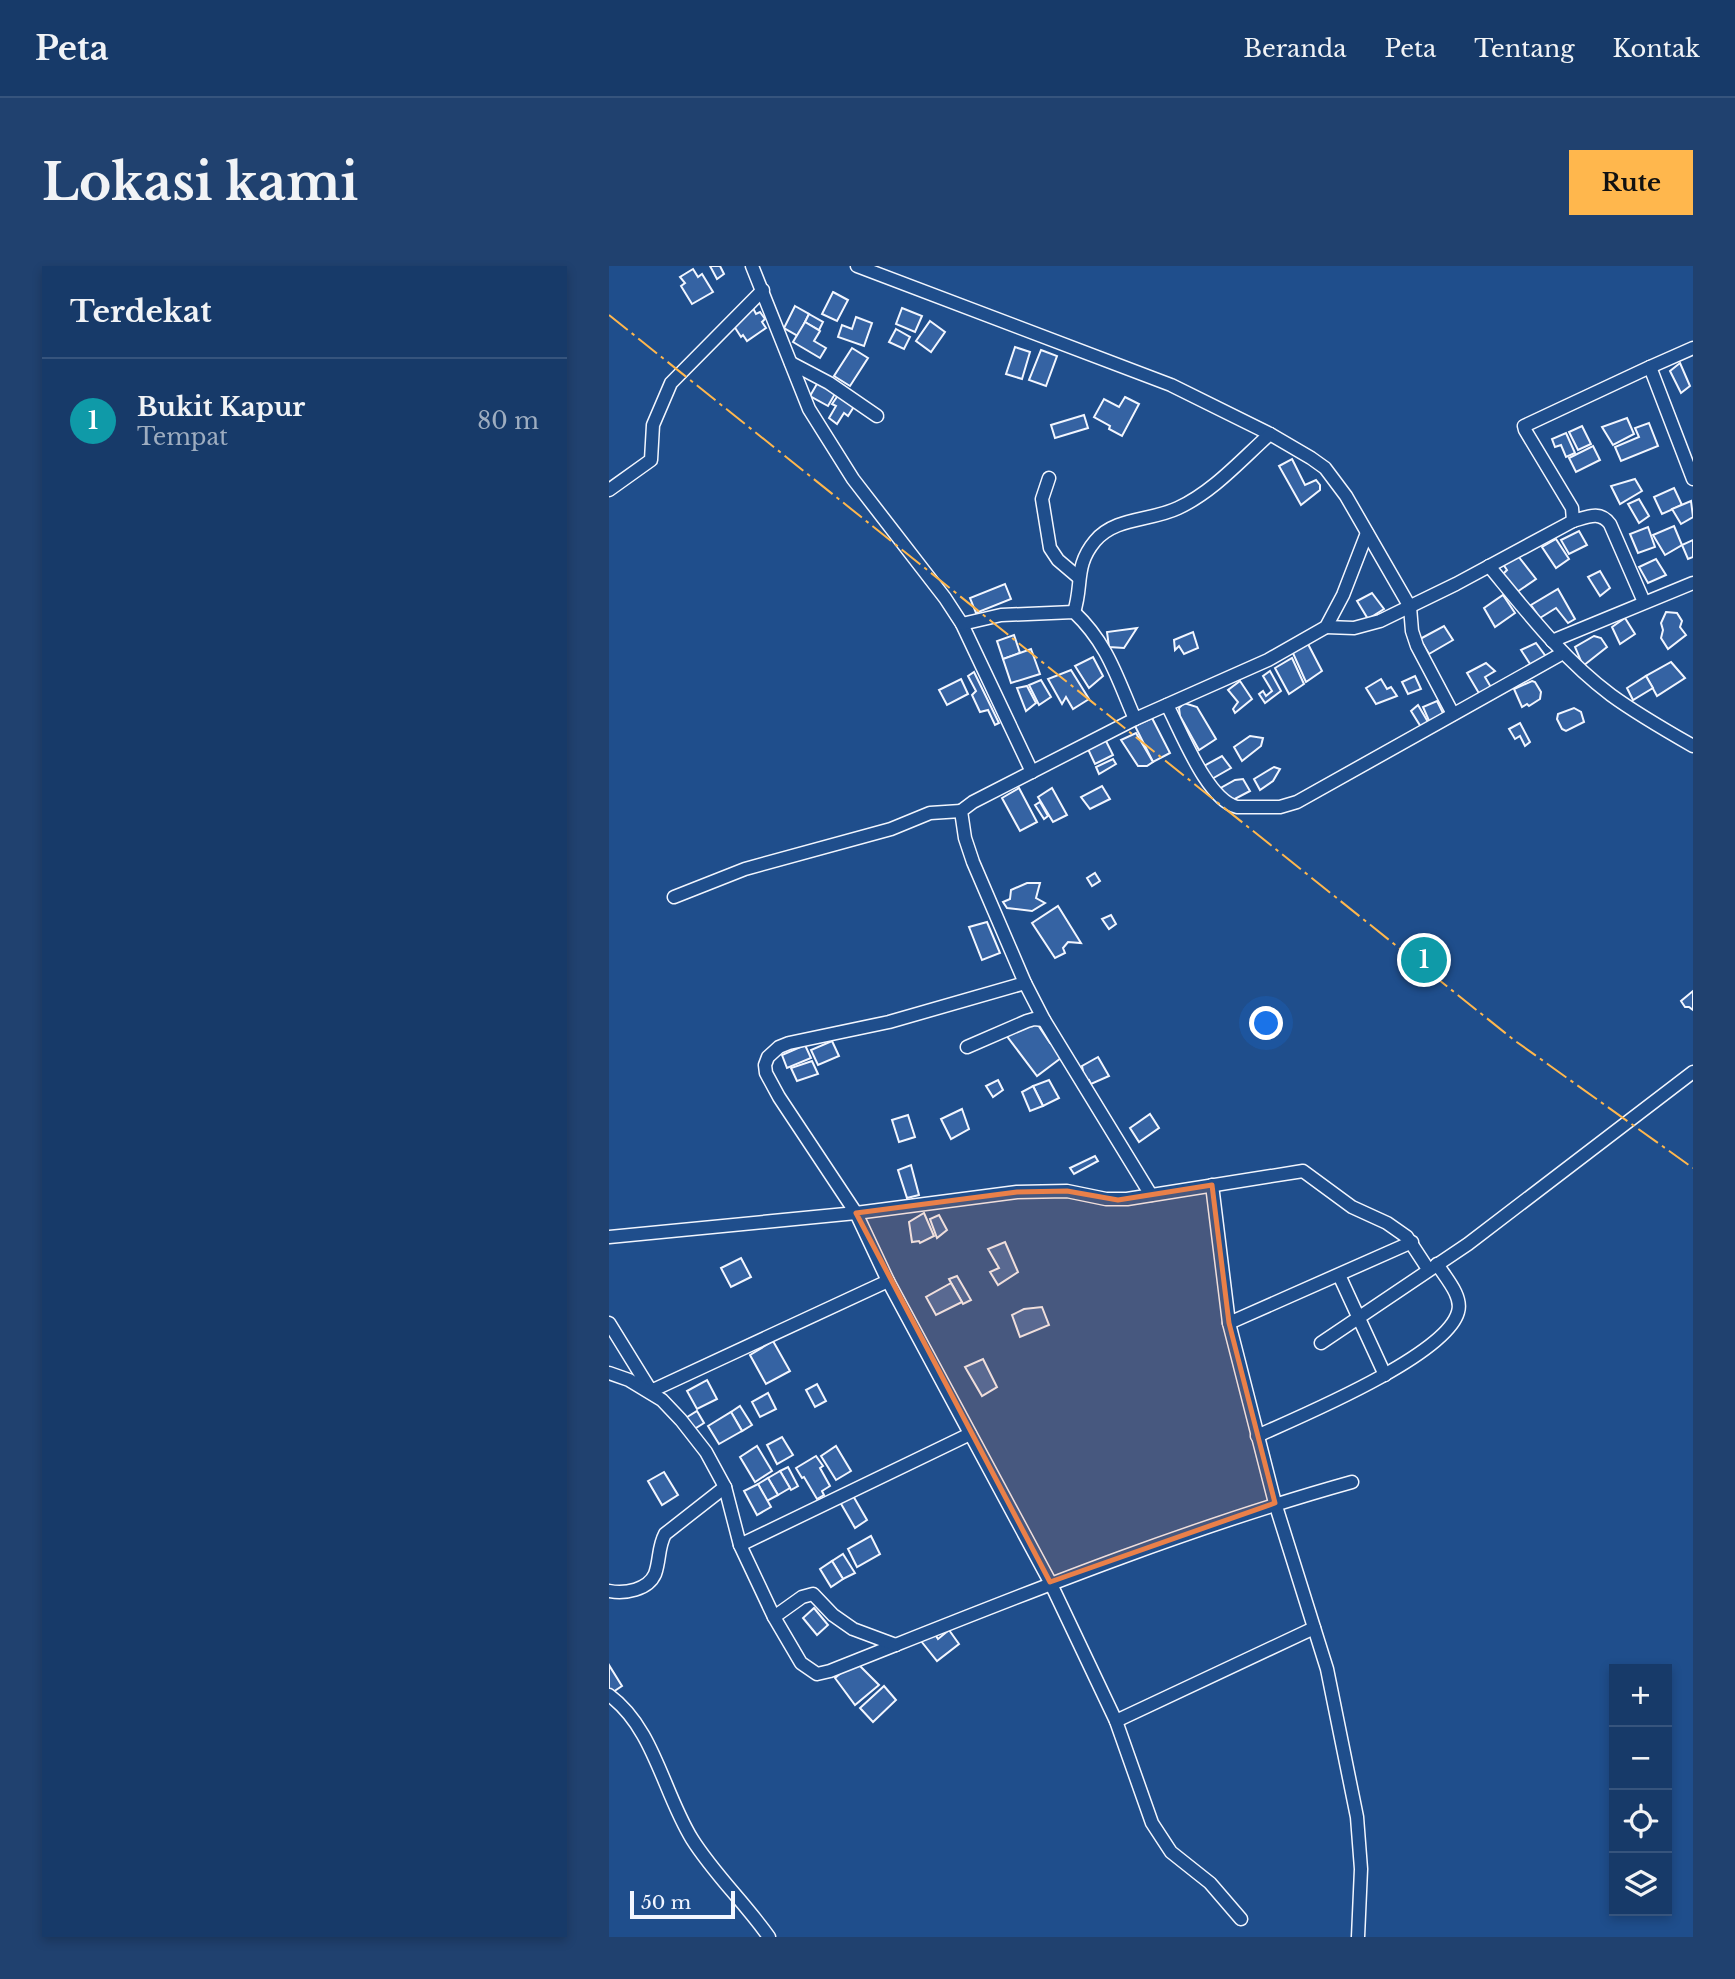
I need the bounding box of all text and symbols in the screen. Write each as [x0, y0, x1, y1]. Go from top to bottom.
text: Peta [35, 28, 109, 69]
text: Beranda [1244, 34, 1346, 63]
text: Peta [1384, 34, 1436, 63]
text: Tentang [1474, 34, 1575, 63]
text: Kontak [1613, 34, 1700, 63]
button: Rute [1569, 150, 1693, 215]
text: Lokasi kami [42, 152, 358, 213]
text: Terdekat [70, 293, 212, 330]
text: Bukit Kapur [137, 391, 305, 423]
text: 1 [88, 407, 98, 435]
text: 80 m [477, 407, 539, 435]
text: Tempat [137, 423, 228, 451]
pin: 1 [1401, 934, 1447, 986]
your location [1249, 1006, 1283, 1040]
map controls [1609, 1664, 1672, 1916]
button: + [1609, 1664, 1672, 1727]
button: − [1609, 1727, 1672, 1790]
button: locate [1609, 1790, 1672, 1853]
button: layers [1609, 1853, 1672, 1916]
scale bar [630, 1888, 735, 1920]
text: 50 m [641, 1891, 691, 1914]

